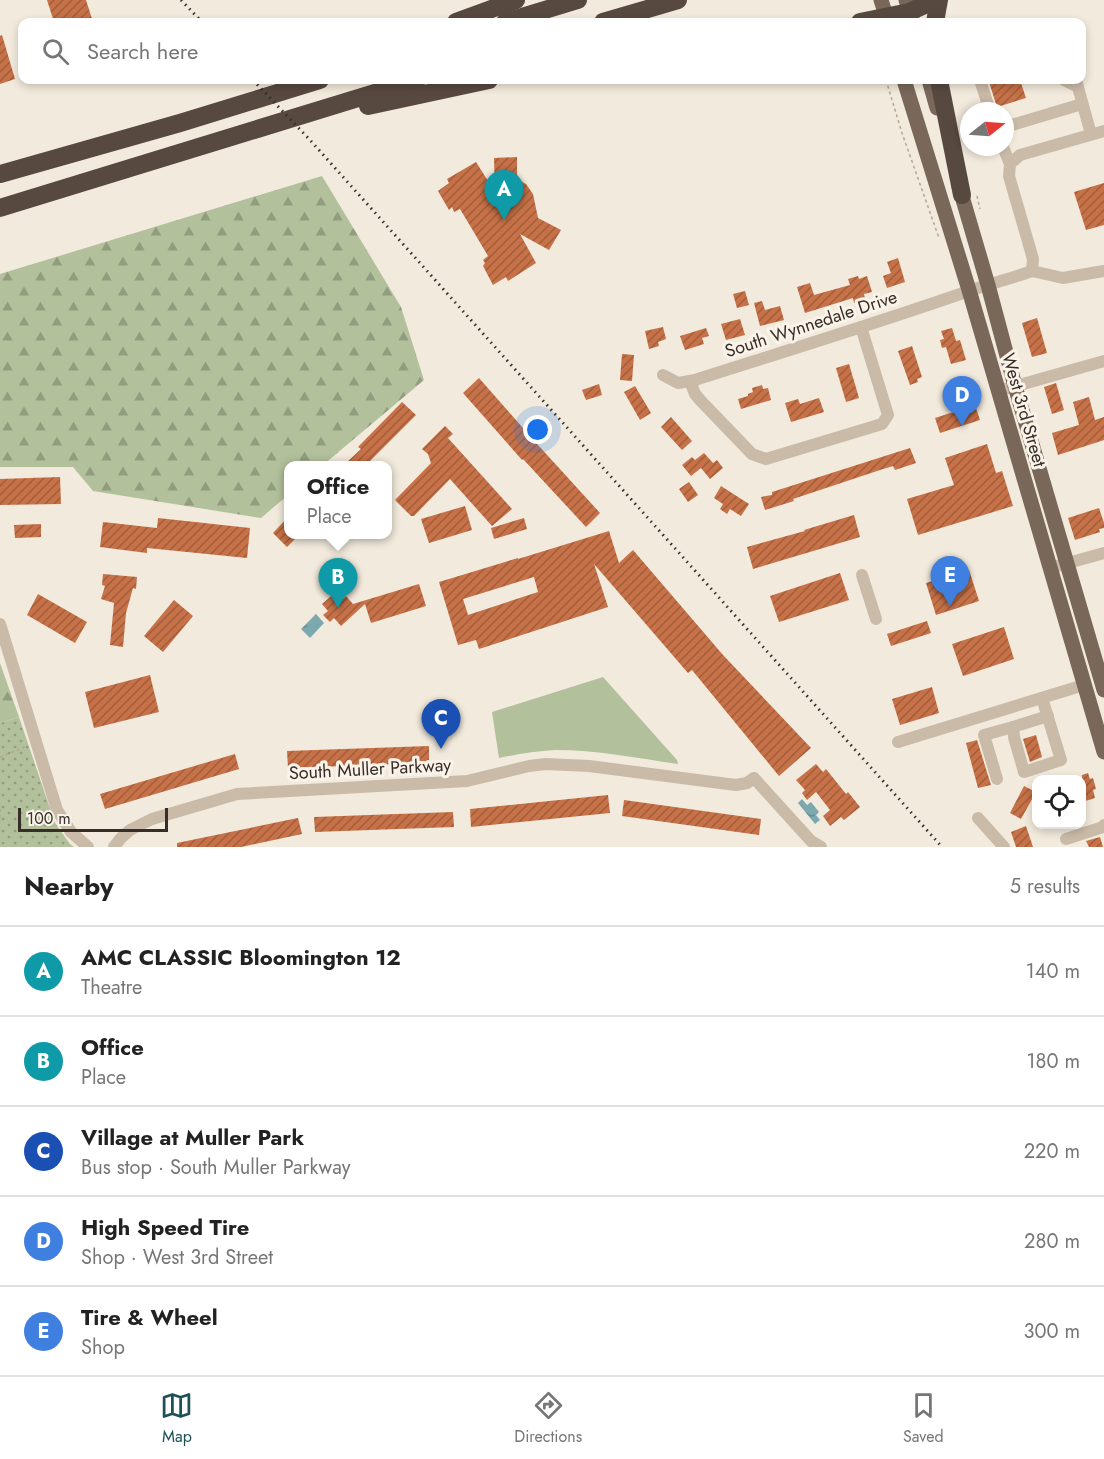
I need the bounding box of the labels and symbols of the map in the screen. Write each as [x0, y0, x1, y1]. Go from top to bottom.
north arrow [960, 102, 1014, 156]
pin: A [484, 170, 524, 220]
street label: South Wynnedale Drive [721, 284, 901, 364]
street label: West 3rd Street [995, 350, 1053, 471]
pin: D [942, 376, 982, 426]
your location [523, 415, 552, 444]
pin: E [930, 556, 970, 606]
pin: B [318, 558, 358, 608]
pin: C [422, 700, 460, 749]
street label: South Muller Parkway [288, 752, 452, 786]
scale bar [18, 805, 168, 832]

